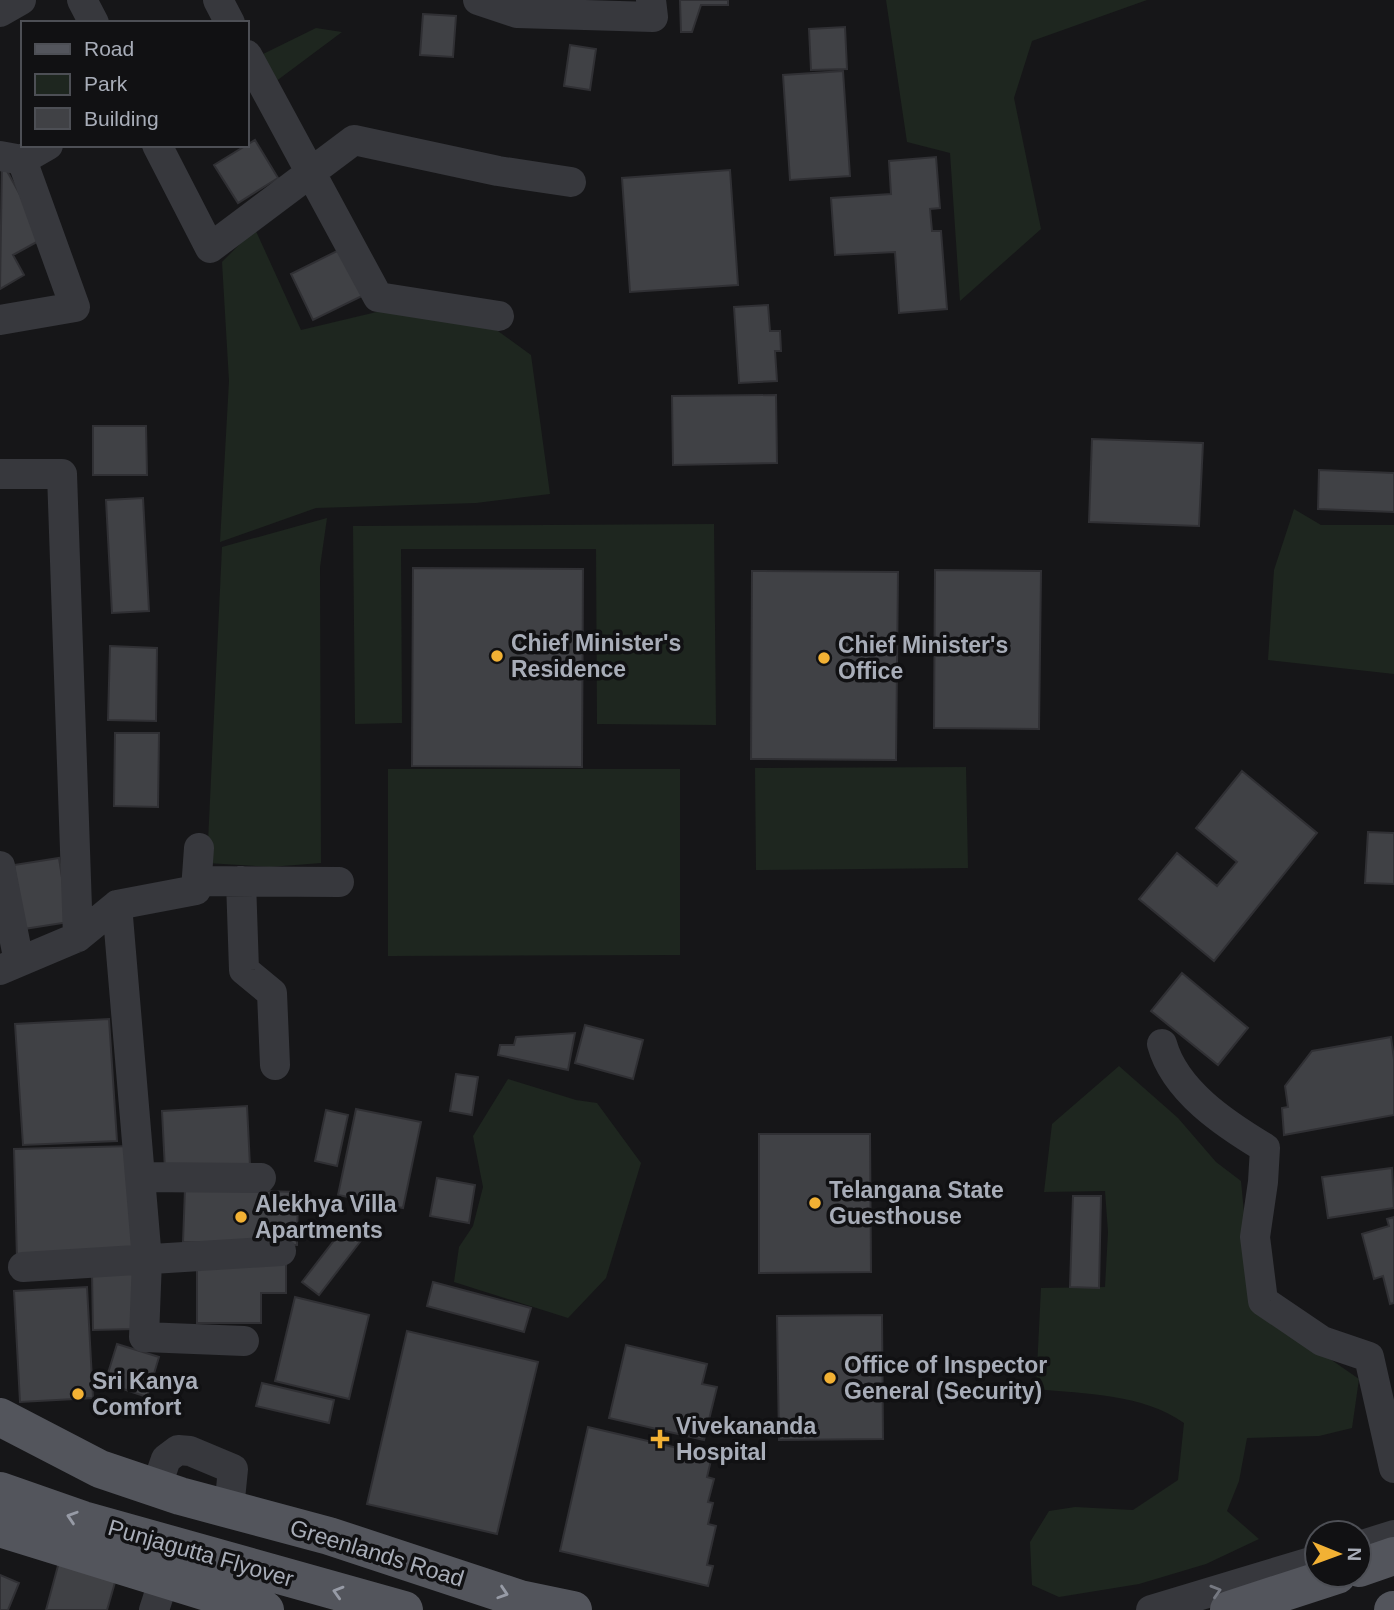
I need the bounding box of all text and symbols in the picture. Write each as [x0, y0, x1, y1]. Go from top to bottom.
legend [21, 21, 248, 147]
text: Road [84, 37, 134, 60]
text: Park [84, 72, 128, 95]
text: Building [84, 107, 159, 130]
place label: Chief Minister's Residence [511, 630, 681, 682]
place label: Chief Minister's Office [838, 632, 1008, 684]
marker: Chief Minister's Residence [489, 648, 505, 664]
marker: Chief Minister's Office [816, 650, 832, 666]
place label: Telangana State Guesthouse [829, 1177, 1004, 1229]
place label: Alekhya Villa Apartments [255, 1191, 397, 1243]
marker: Telangana State Guesthouse [807, 1195, 823, 1211]
marker: Alekhya Villa Apartments [233, 1209, 249, 1225]
place label: Office of Inspector General (Security) [844, 1352, 1047, 1404]
place label: Sri Kanya Comfort [92, 1368, 198, 1420]
marker: Office of Inspector General (Security) [822, 1370, 838, 1386]
marker: Sri Kanya Comfort [70, 1386, 86, 1402]
place label: Vivekananda Hospital [676, 1413, 816, 1465]
marker: Vivekananda Hospital [650, 1429, 670, 1449]
one-way arrow [66, 1510, 78, 1525]
street label: Punjagutta Flyover [105, 1514, 297, 1592]
street label: Greenlands Road [287, 1514, 467, 1592]
north arrow [1303, 1519, 1373, 1589]
text: N [1344, 1547, 1365, 1561]
one-way arrow [1210, 1584, 1222, 1599]
one-way arrow [332, 1585, 344, 1600]
one-way arrow [497, 1585, 509, 1599]

